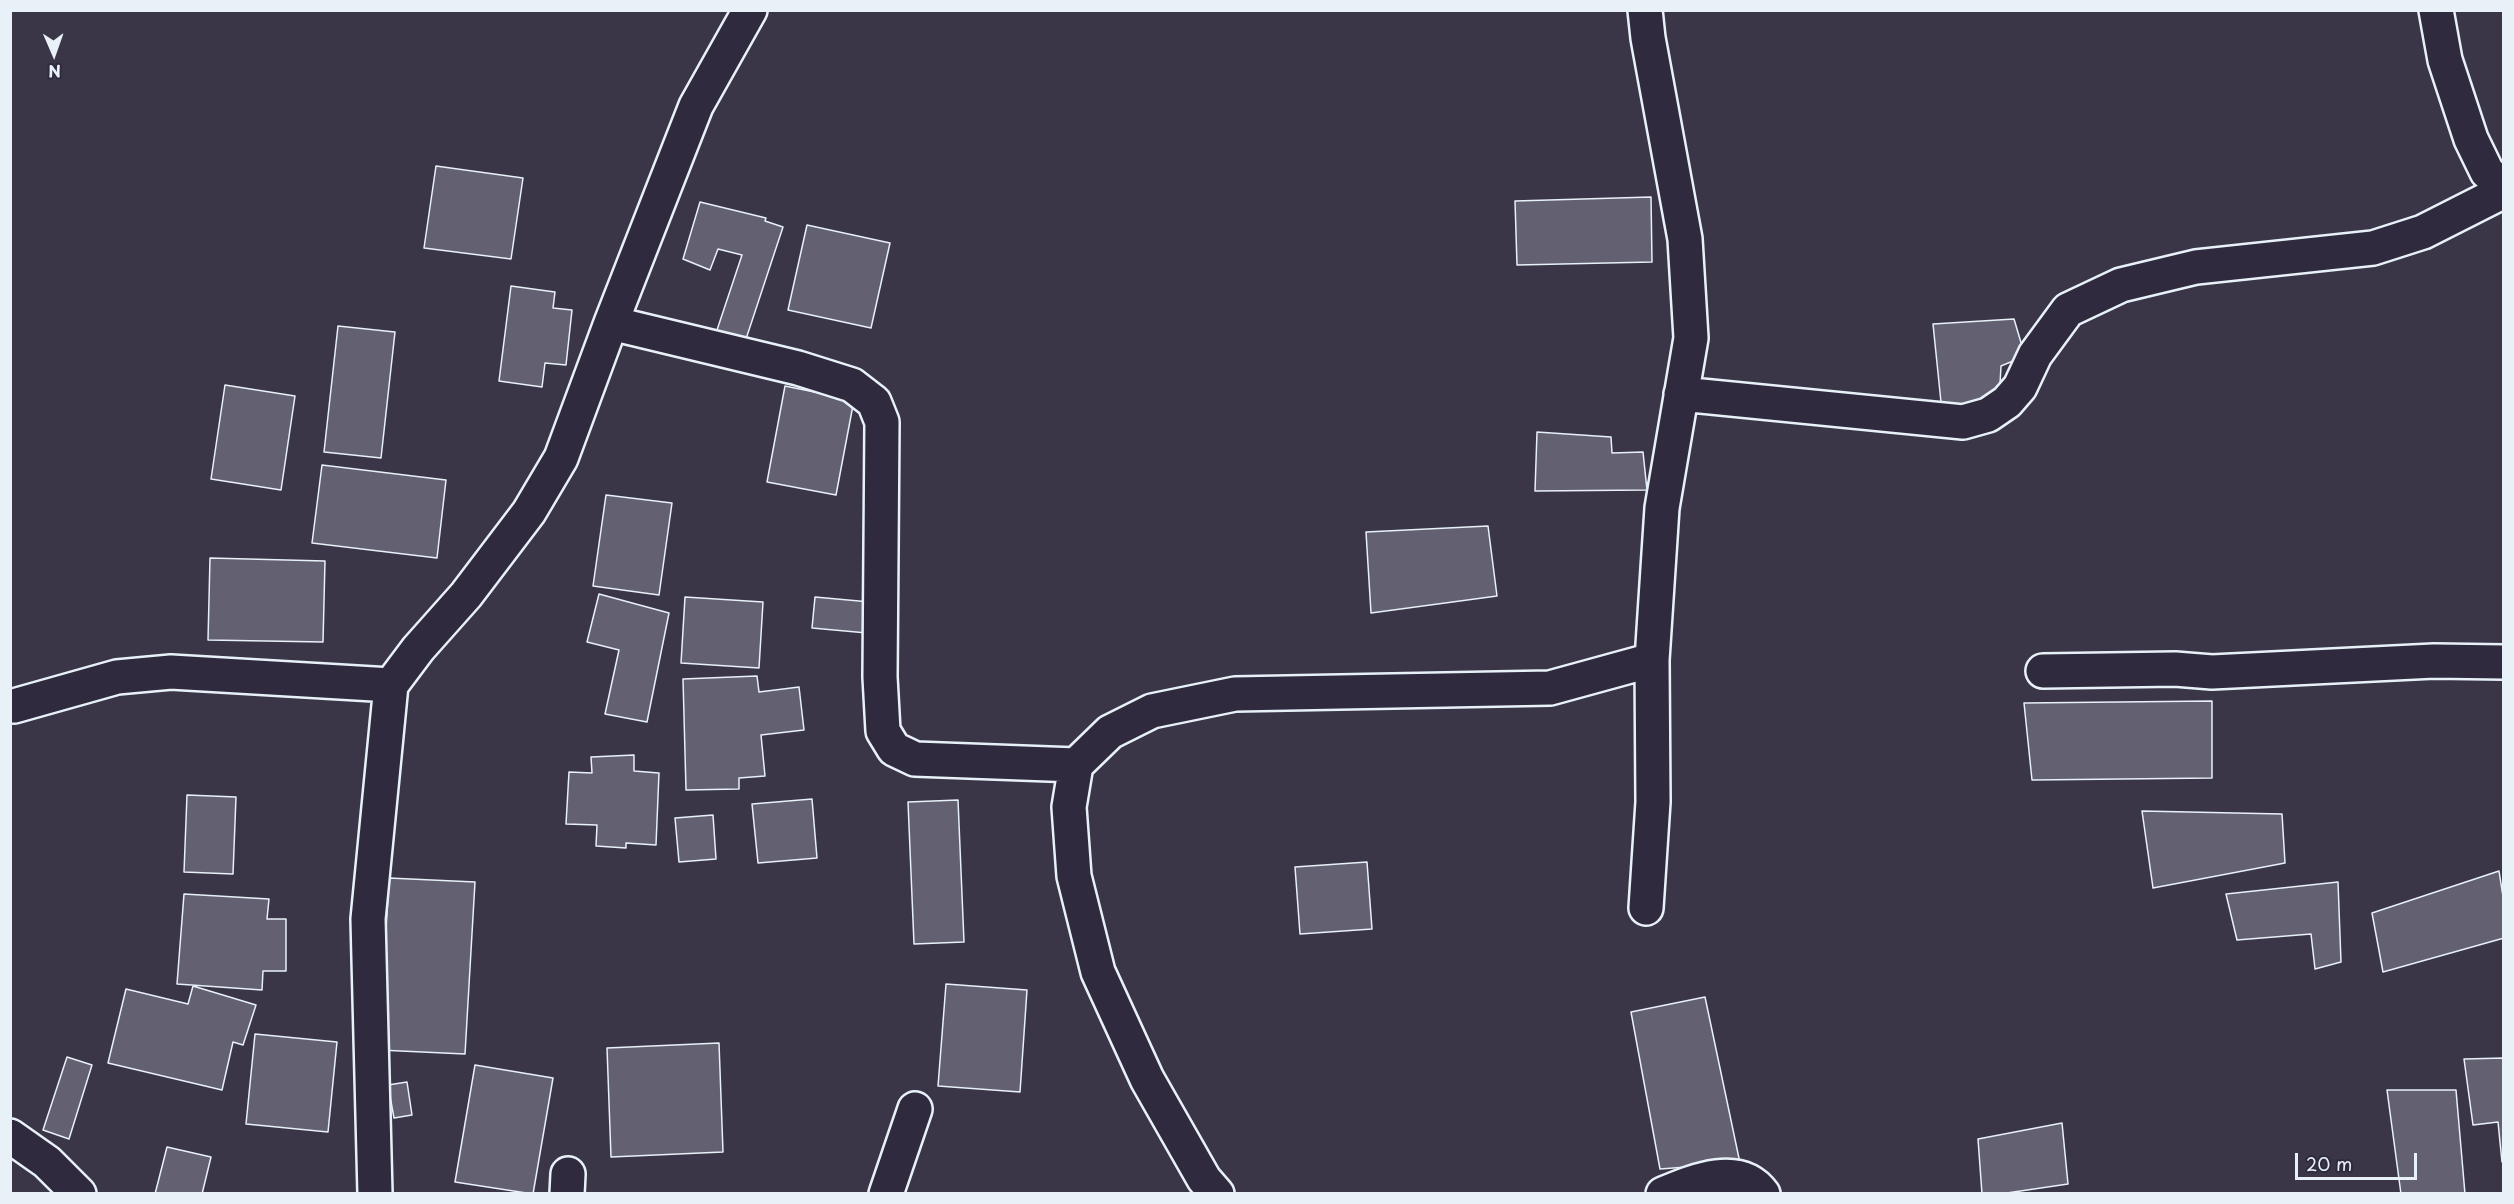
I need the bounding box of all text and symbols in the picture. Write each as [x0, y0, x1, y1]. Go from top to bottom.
north arrow [24, 24, 84, 84]
text: N [48, 60, 61, 84]
scale bar [2298, 1141, 2420, 1179]
text: 20 m [2306, 1150, 2352, 1177]

